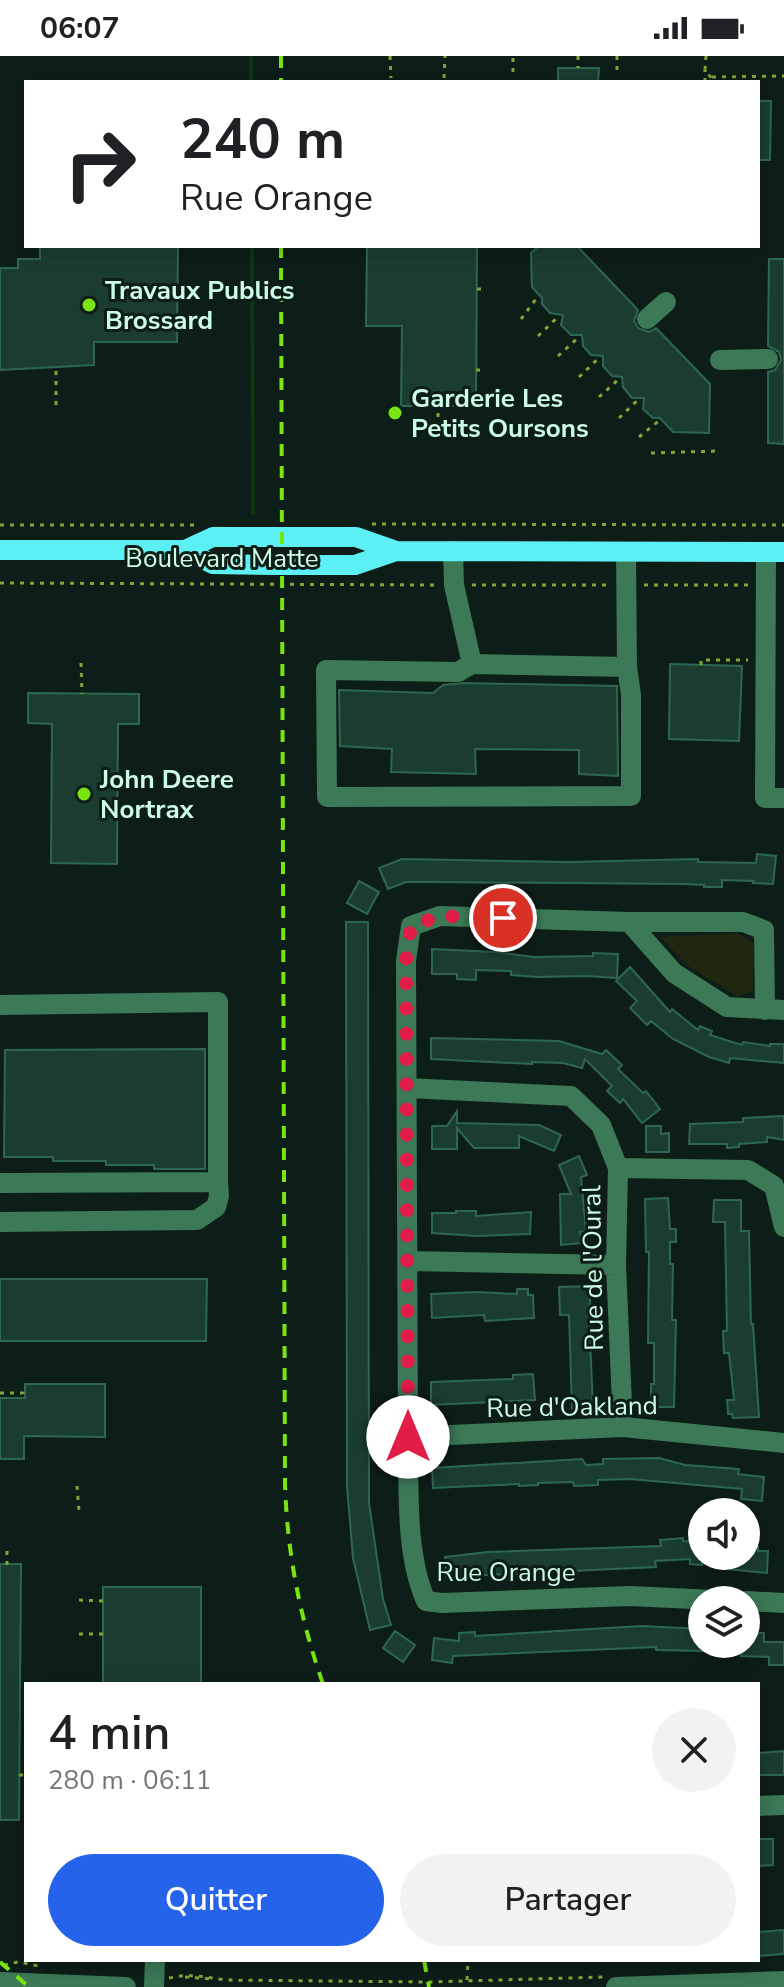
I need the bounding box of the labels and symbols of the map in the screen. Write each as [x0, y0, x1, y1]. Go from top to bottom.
place label: Travaux Publics Brossard [105, 273, 295, 338]
marker: Travaux Publics Brossard [80, 296, 98, 314]
place label: Garderie Les Petits Oursons [411, 381, 589, 446]
marker: Garderie Les Petits Oursons [386, 404, 404, 422]
street label: Boulevard Matte [125, 541, 319, 576]
place label: John Deere Nortrax [99, 762, 234, 827]
marker: John Deere Nortrax [75, 785, 93, 803]
pin [469, 884, 537, 952]
street label: Rue de l'Oural [574, 1184, 612, 1351]
street label: Rue d'Oakland [486, 1388, 658, 1426]
position arrow [366, 1395, 450, 1479]
street label: Rue Orange [436, 1555, 576, 1590]

